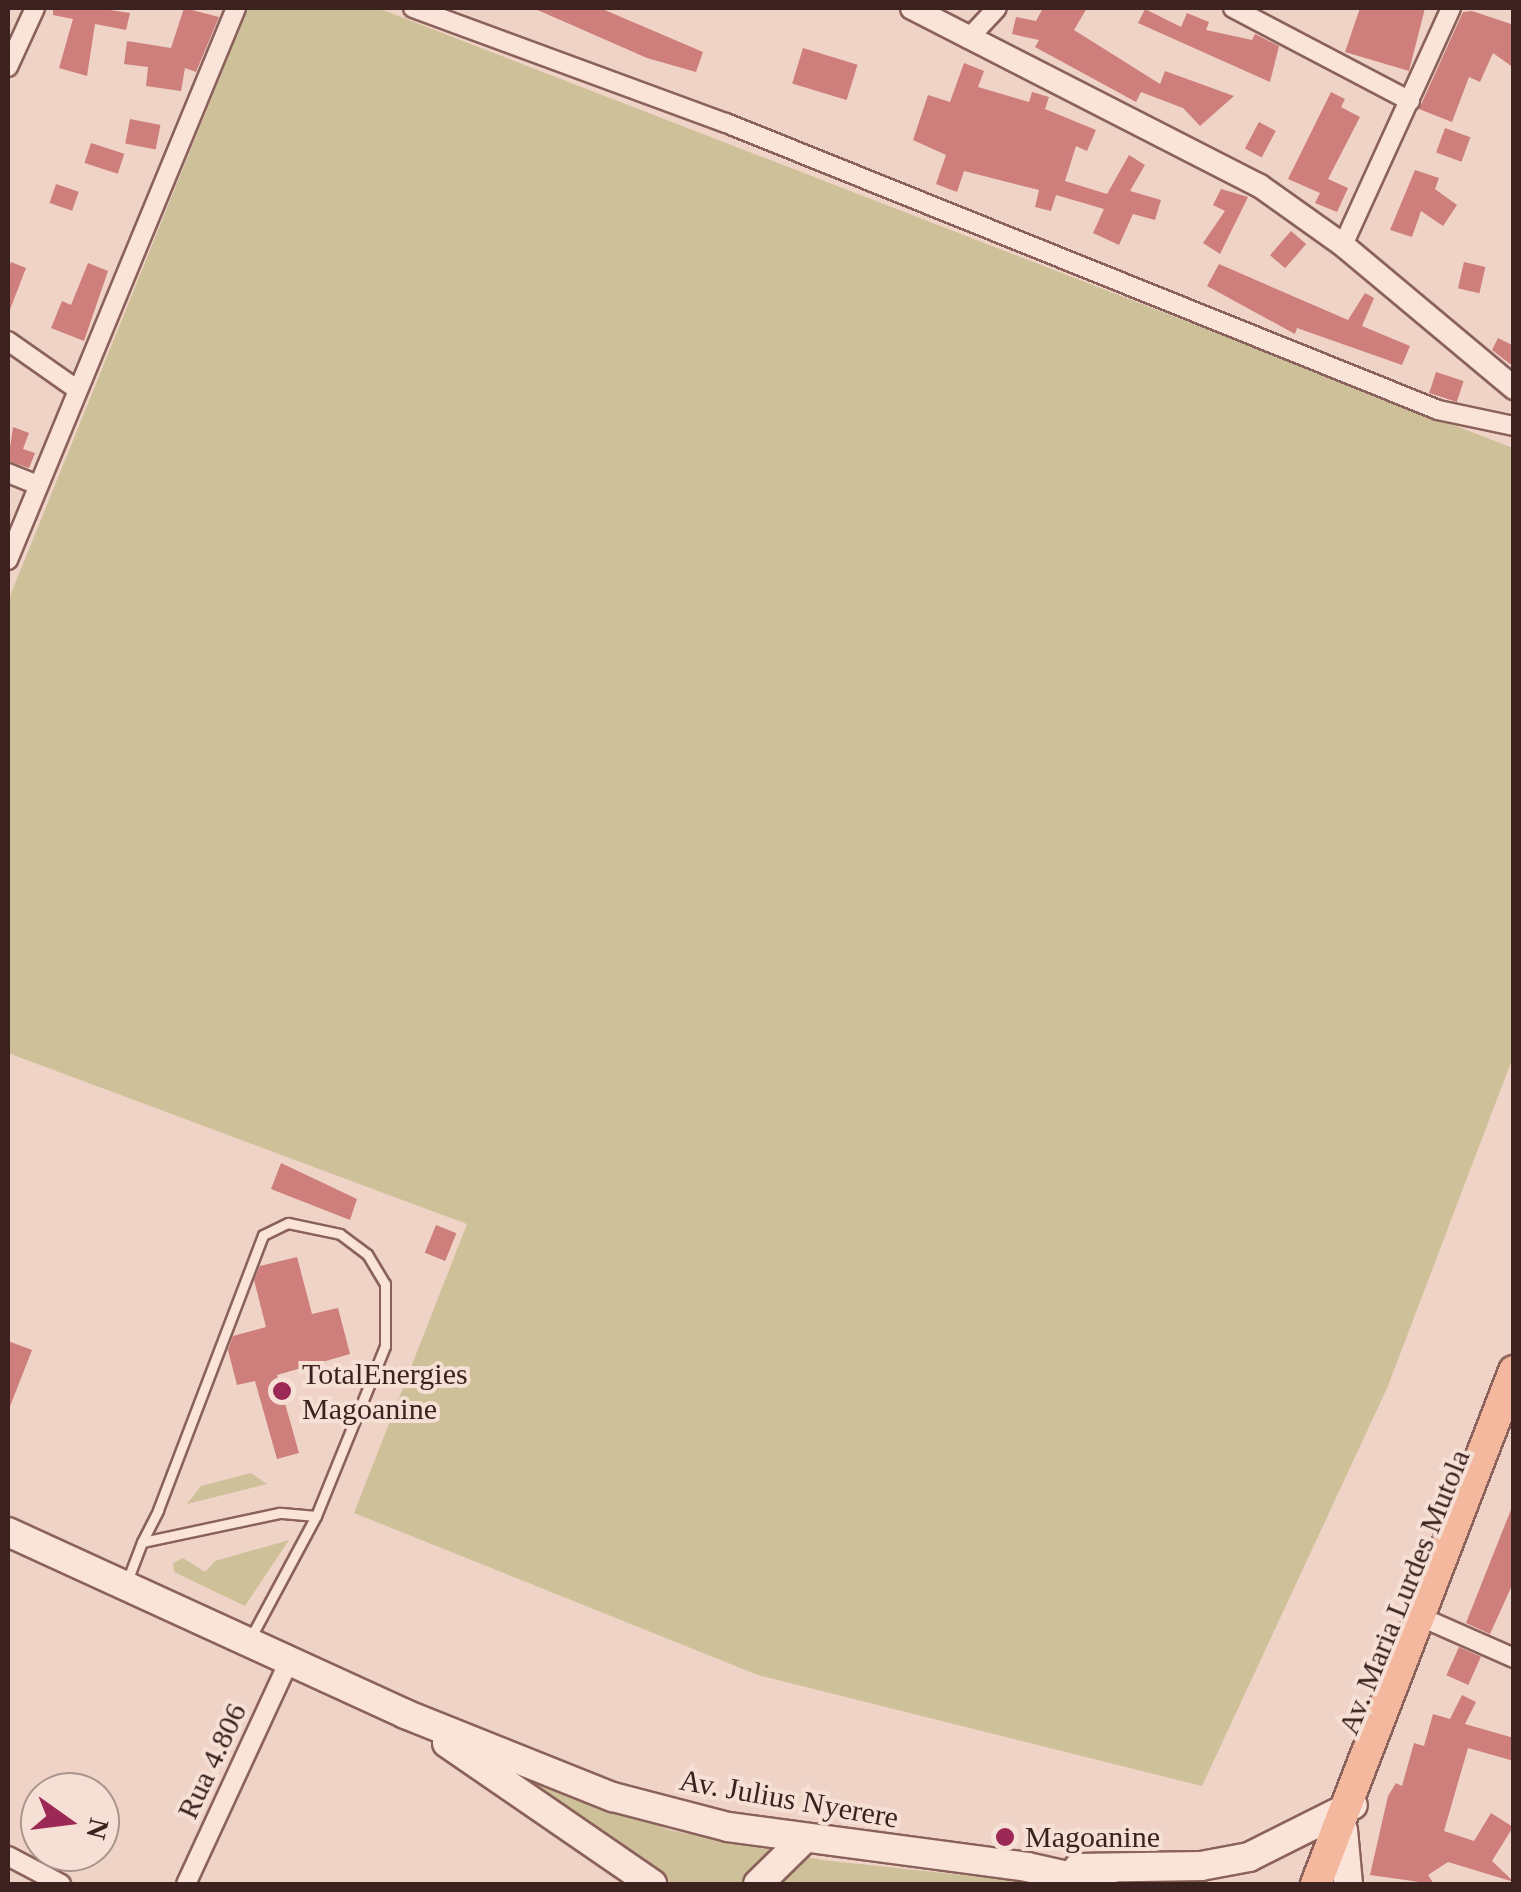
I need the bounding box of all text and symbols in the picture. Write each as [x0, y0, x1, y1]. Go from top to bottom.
place label: TotalEnergies Magoanine [302, 1356, 468, 1426]
marker: TotalEnergies Magoanine [271, 1380, 293, 1402]
street label: Av. Maria Lurdes Mutola [1330, 1444, 1478, 1740]
street label: Rua 4.806 [170, 1698, 254, 1824]
street label: Av. Julius Nyerere [677, 1762, 901, 1836]
north arrow [20, 1772, 120, 1872]
text: N [80, 1815, 115, 1842]
place label: Magoanine [1025, 1819, 1160, 1855]
marker: Magoanine [994, 1826, 1016, 1848]

